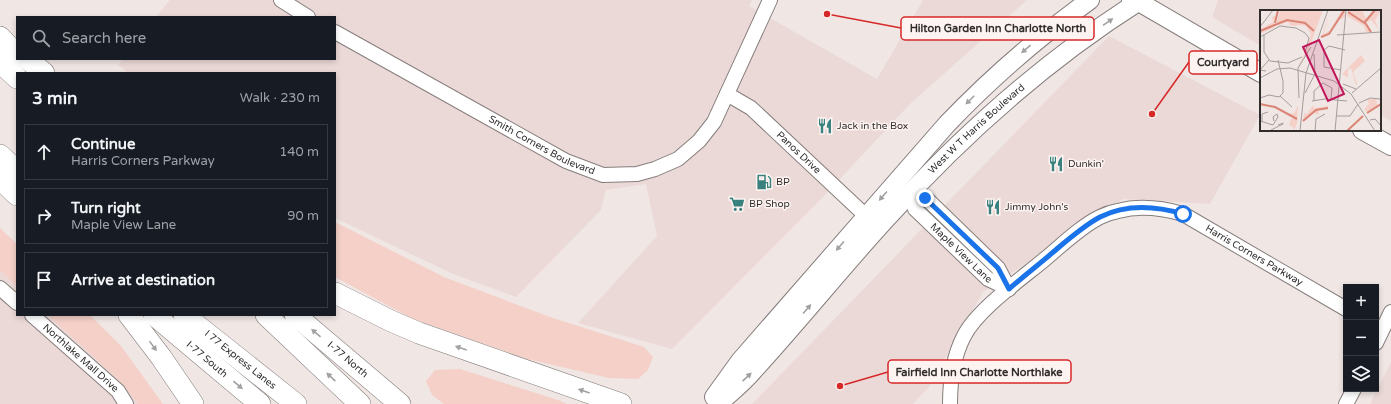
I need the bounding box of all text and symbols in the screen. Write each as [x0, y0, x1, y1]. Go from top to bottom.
inset map [1260, 10, 1381, 131]
search box [16, 16, 336, 60]
callout: Hilton Garden Inn Charlotte North [901, 17, 1094, 40]
one-way arrow [1103, 18, 1113, 26]
text: Hilton Garden Inn Charlotte North [910, 22, 1087, 35]
icon: search [30, 27, 52, 49]
text: Search here [62, 29, 146, 47]
one-way arrow [1020, 44, 1031, 53]
callout: Courtyard [1189, 51, 1257, 74]
text: Courtyard [1197, 56, 1249, 70]
street label: West W T Harris Boulevard [926, 81, 1027, 176]
text: 3 min [32, 88, 77, 109]
text: Walk · 230 m [240, 90, 320, 106]
one-way arrow [965, 95, 975, 105]
street label: Smith Corners Boulevard [487, 113, 597, 177]
restaurant icon: Jack in the Box [816, 117, 834, 135]
place label: Jack in the Box [837, 120, 908, 132]
street label: Panos Drive [774, 129, 823, 177]
text: Continue [71, 135, 135, 153]
icon: ahead [33, 141, 55, 163]
text: 140 m [279, 144, 319, 160]
text: Harris Corners Parkway [71, 153, 215, 169]
restaurant icon: Dunkin' [1047, 155, 1065, 173]
place label: Dunkin' [1068, 158, 1104, 170]
fuel station icon: BP [755, 173, 773, 191]
place label: BP [776, 176, 790, 188]
route end [916, 189, 934, 207]
one-way arrow [879, 191, 888, 202]
supermarket icon: BP Shop [728, 195, 746, 213]
place label: BP Shop [749, 198, 790, 210]
restaurant icon: Jimmy John's [984, 198, 1002, 216]
text: Turn right [71, 199, 141, 217]
place label: Jimmy John's [1005, 201, 1069, 213]
icon: right [33, 205, 55, 227]
route start [1174, 205, 1192, 223]
text: 90 m [287, 208, 319, 224]
text: Maple View Lane [71, 217, 176, 233]
street label: Maple View Lane [928, 221, 994, 286]
street label: Harris Corners Parkway [1203, 222, 1305, 289]
one-way arrow [836, 240, 845, 251]
icon: arrive [33, 269, 55, 291]
text: Arrive at destination [71, 271, 215, 289]
map controls [1343, 284, 1379, 392]
button: + [1343, 284, 1379, 320]
one-way arrow [803, 303, 812, 314]
button: − [1343, 320, 1379, 356]
street label: Northlake Mall Drive [40, 321, 121, 395]
street label: I 77 Express Lanes [202, 328, 279, 392]
one-way arrow [311, 329, 322, 338]
street label: I-77 South [184, 339, 230, 380]
street label: I-77 North [325, 339, 370, 380]
one-way arrow [149, 341, 157, 351]
one-way arrow [455, 345, 467, 351]
button: layers [1343, 356, 1379, 392]
callout: Fairfield Inn Charlotte Northlake [888, 360, 1071, 383]
text: Fairfield Inn Charlotte Northlake [895, 366, 1063, 379]
one-way arrow [326, 372, 336, 382]
one-way arrow [741, 373, 752, 382]
one-way arrow [232, 381, 243, 390]
one-way arrow [578, 388, 590, 394]

